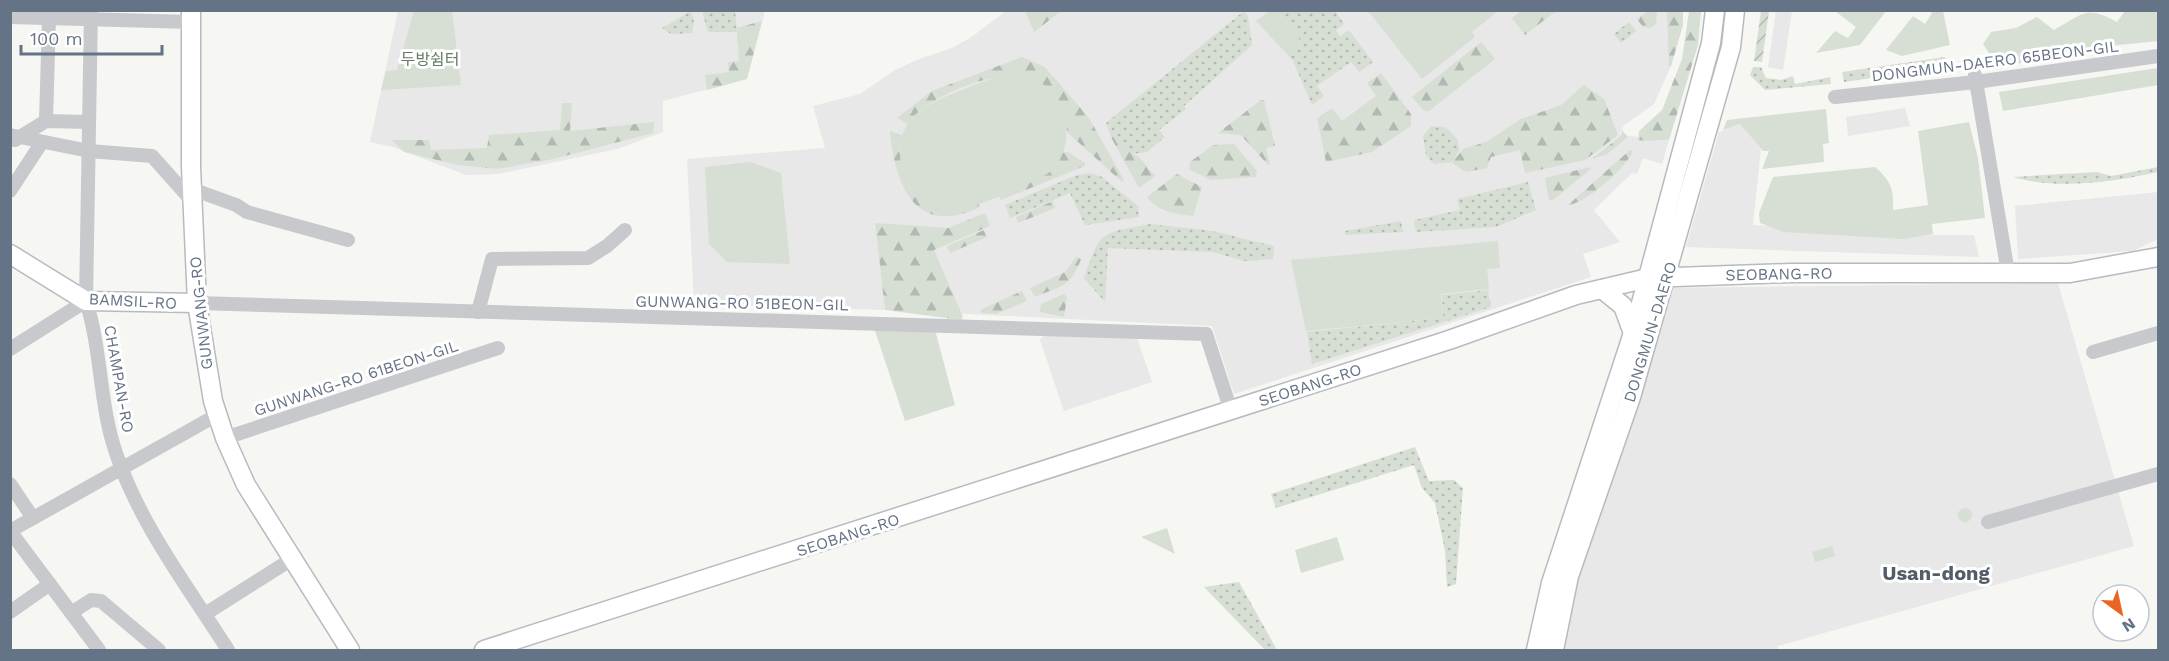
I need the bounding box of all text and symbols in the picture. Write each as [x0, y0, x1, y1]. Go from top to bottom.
scale bar [21, 18, 162, 56]
text: 100 m [30, 28, 83, 49]
street label: DONGMUN-DAERO 65BEON-GIL [1870, 36, 2120, 86]
park label: 두방쉼터 [401, 50, 459, 69]
street label: GUNWANG-RO [186, 255, 216, 371]
street label: DONGMUN-DAERO [1620, 259, 1680, 405]
street label: SEOBANG-RO [1725, 264, 1833, 284]
street label: BAMSIL-RO [88, 289, 178, 313]
street label: GUNWANG-RO 51BEON-GIL [635, 292, 849, 314]
street label: CHAMPAN-RO [100, 324, 138, 434]
street label: GUNWANG-RO 61BEON-GIL [252, 336, 461, 420]
street label: SEOBANG-RO [1256, 359, 1364, 411]
street label: SEOBANG-RO [794, 509, 902, 561]
district label: Usan-dong [1882, 561, 1991, 585]
north arrow [2091, 583, 2151, 643]
text: N [2119, 614, 2139, 636]

